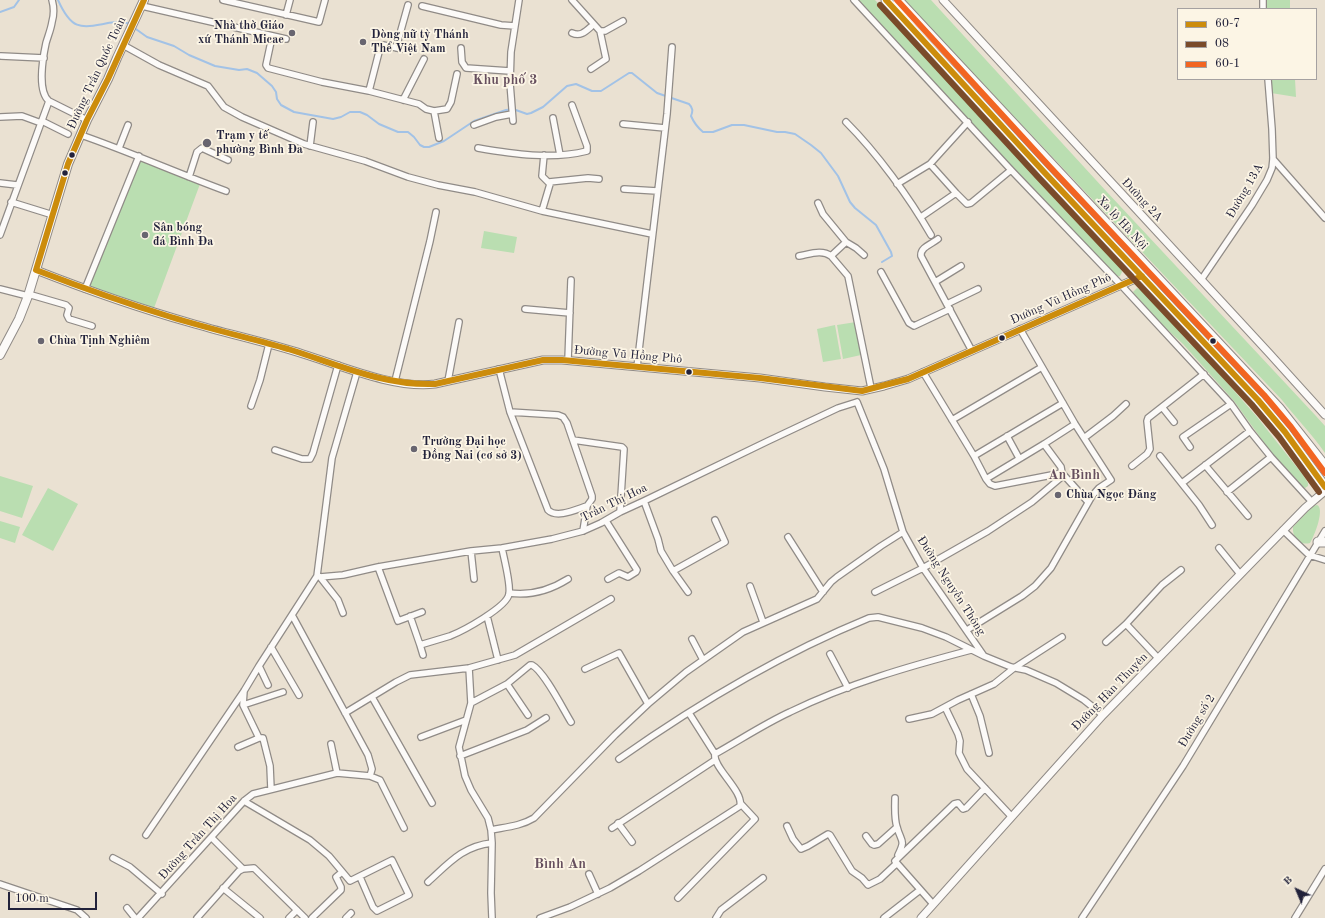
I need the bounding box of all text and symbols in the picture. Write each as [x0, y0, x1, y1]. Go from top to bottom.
legend [1177, 8, 1317, 80]
street label: Đường Trần Quốc Toản [65, 14, 129, 132]
text: 60-7 [1215, 18, 1240, 30]
place label: Nhà thờ Giáo xứ Thánh Micae [198, 19, 284, 47]
marker: Nhà thờ Giáo xứ Thánh Micae [287, 28, 297, 38]
place label: Dòng nữ tỳ Thánh Thể Việt Nam [371, 28, 469, 56]
marker: Dòng nữ tỳ Thánh Thể Việt Nam [358, 37, 368, 47]
text: 08 [1215, 38, 1229, 50]
text: 60-1 [1215, 58, 1240, 70]
district label: Khu phố 3 [473, 72, 537, 88]
place label: Trạm y tế phường Bình Đa [216, 129, 303, 157]
marker: Trạm y tế phường Bình Đa [201, 137, 213, 149]
unlabelled marker [67, 150, 77, 160]
street label: Đường 13A [1224, 161, 1266, 221]
unlabelled marker [60, 168, 70, 178]
street label: Đường 2A [1118, 175, 1166, 225]
street label: Xa lộ Hà Nội [1094, 193, 1150, 253]
place label: Sân bóng đá Bình Đa [153, 221, 213, 249]
marker: Sân bóng đá Bình Đa [140, 230, 150, 240]
street label: Đường Vũ Hồng Phô [1008, 270, 1114, 328]
unlabelled marker [997, 333, 1007, 343]
place label: Chùa Tịnh Nghiêm [49, 334, 150, 348]
marker: Chùa Tịnh Nghiêm [36, 336, 46, 346]
unlabelled marker [1208, 336, 1218, 346]
street label: Đường Vũ Hồng Phô [573, 343, 683, 367]
unlabelled marker [684, 367, 694, 377]
place label: Trường Đại học Đồng Nai (cơ sở 3) [422, 435, 522, 463]
marker: Trường Đại học Đồng Nai (cơ sở 3) [409, 444, 419, 454]
district label: An Bình [1048, 467, 1100, 483]
street label: Trần Thị Hoa [578, 481, 650, 525]
place label: Chùa Ngọc Đăng [1066, 488, 1156, 502]
marker: Chùa Ngọc Đăng [1053, 490, 1063, 500]
street label: Đường Nguyễn Thông [913, 534, 989, 638]
street label: Đường Hàn Thuyên [1069, 650, 1151, 734]
street label: Đường số 2 [1176, 692, 1218, 750]
street label: Đường Trần Thị Hoa [156, 791, 240, 883]
district label: Bình An [534, 856, 586, 872]
north arrow [1277, 870, 1317, 910]
text: B [1282, 874, 1295, 888]
scale bar [10, 884, 99, 910]
text: 100 m [15, 893, 49, 905]

